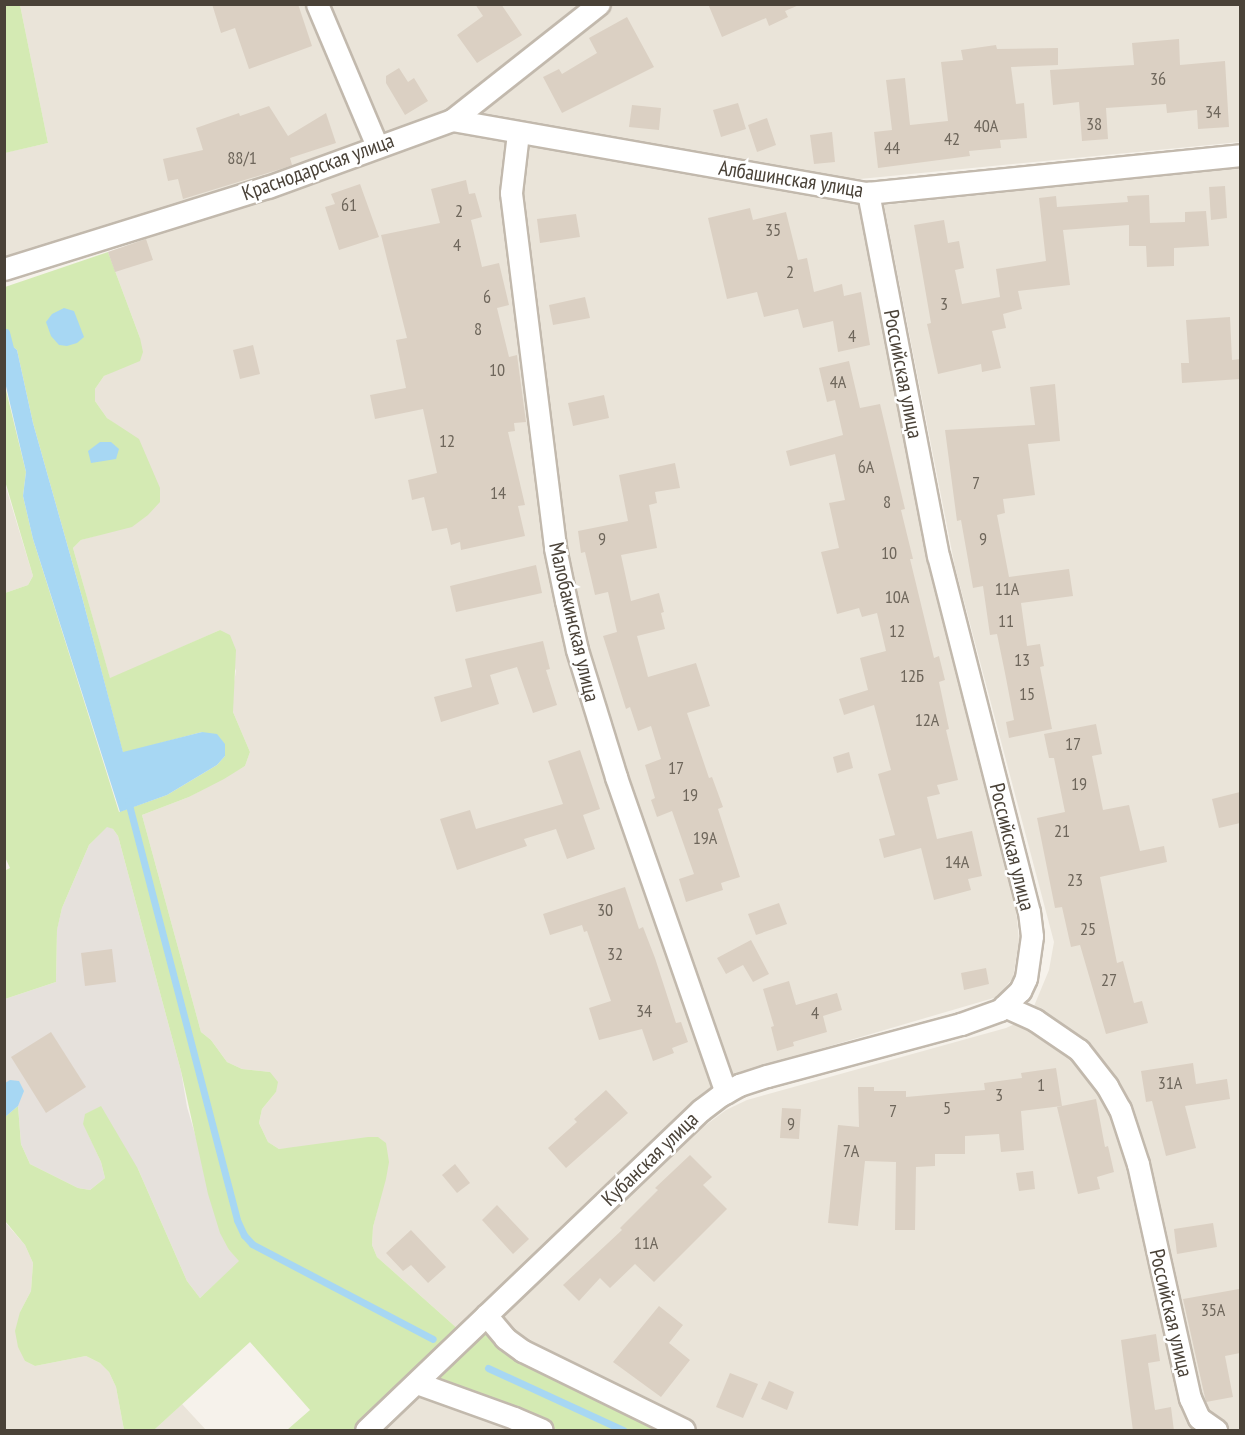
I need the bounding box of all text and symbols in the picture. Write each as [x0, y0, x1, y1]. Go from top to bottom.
house number: 36 [1150, 68, 1166, 90]
house number: 34 [1205, 101, 1221, 123]
house number: 38 [1086, 113, 1102, 135]
house number: 40А [974, 115, 998, 137]
street label: Краснодарская улица [239, 128, 397, 206]
house number: 42 [944, 128, 960, 150]
house number: 44 [884, 137, 900, 159]
house number: 88/1 [227, 147, 257, 169]
street label: Албашинская улица [717, 155, 865, 203]
house number: 61 [341, 194, 357, 216]
house number: 2 [455, 200, 463, 222]
house number: 35 [765, 219, 781, 241]
house number: 4 [453, 234, 461, 256]
house number: 2 [786, 261, 794, 283]
house number: 6 [483, 286, 491, 308]
house number: 3 [940, 293, 948, 315]
street label: Российская улица [878, 307, 928, 441]
house number: 8 [474, 318, 482, 340]
house number: 4 [848, 325, 856, 347]
house number: 10 [489, 359, 505, 381]
house number: 4А [830, 371, 846, 393]
house number: 12 [439, 430, 455, 452]
house number: 6А [858, 456, 874, 478]
house number: 7 [972, 472, 980, 494]
house number: 14 [490, 482, 506, 504]
house number: 8 [883, 491, 891, 513]
house number: 9 [598, 528, 606, 550]
house number: 9 [979, 528, 987, 550]
street label: Малобакинская улица [543, 540, 605, 704]
house number: 10 [881, 542, 897, 564]
house number: 11А [995, 578, 1019, 600]
house number: 10А [885, 586, 909, 608]
house number: 11 [998, 610, 1014, 632]
house number: 12 [889, 620, 905, 642]
house number: 13 [1014, 649, 1030, 671]
house number: 12Б [900, 665, 924, 687]
house number: 15 [1019, 683, 1035, 705]
house number: 12А [915, 709, 939, 731]
house number: 17 [1065, 733, 1081, 755]
house number: 17 [668, 757, 684, 779]
house number: 19 [1071, 773, 1087, 795]
street label: Российская улица [984, 781, 1040, 913]
house number: 19 [682, 784, 698, 806]
house number: 21 [1054, 820, 1070, 842]
house number: 19А [693, 827, 717, 849]
house number: 14А [945, 851, 969, 873]
house number: 23 [1067, 869, 1083, 891]
house number: 30 [597, 899, 613, 921]
house number: 25 [1080, 918, 1096, 940]
house number: 32 [607, 943, 623, 965]
house number: 27 [1101, 969, 1117, 991]
house number: 34 [636, 1000, 652, 1022]
house number: 4 [811, 1002, 819, 1024]
house number: 31А [1158, 1072, 1182, 1094]
house number: 1 [1037, 1074, 1045, 1096]
house number: 3 [995, 1084, 1003, 1106]
house number: 5 [943, 1097, 951, 1119]
house number: 7 [889, 1100, 897, 1122]
street label: Кубанская улица [597, 1107, 703, 1211]
house number: 9 [787, 1113, 795, 1135]
house number: 7А [843, 1140, 859, 1162]
house number: 11А [634, 1232, 658, 1254]
street label: Российская улица [1144, 1247, 1198, 1379]
house number: 35А [1201, 1299, 1225, 1321]

